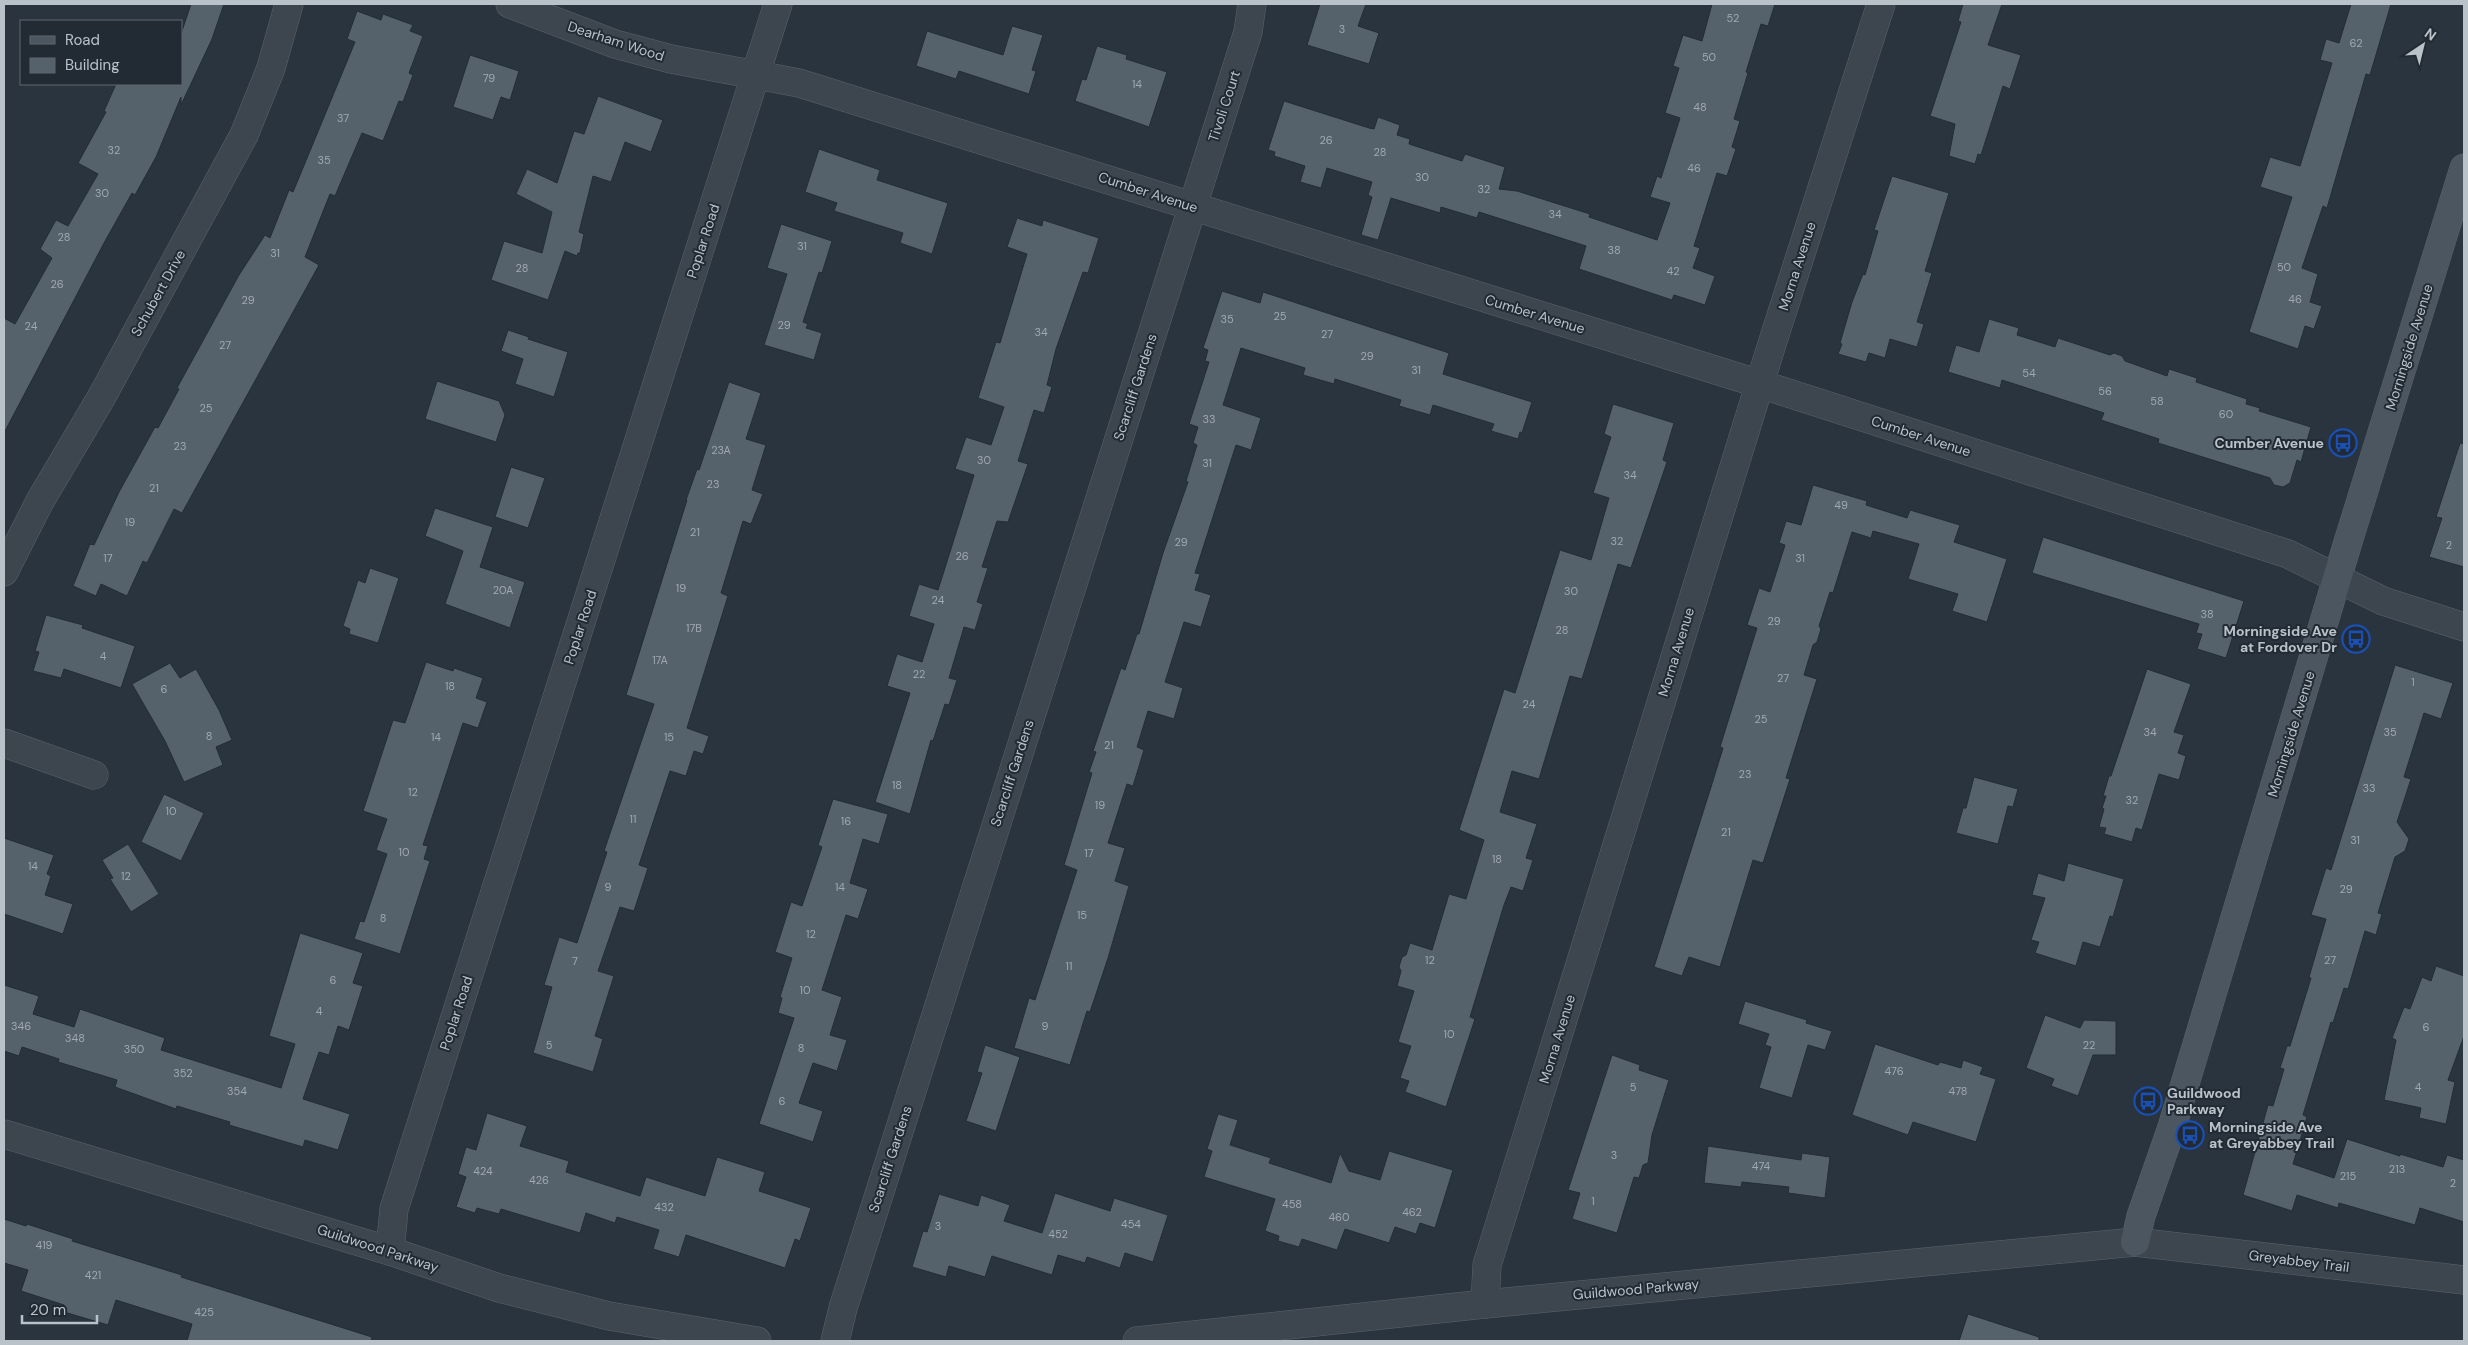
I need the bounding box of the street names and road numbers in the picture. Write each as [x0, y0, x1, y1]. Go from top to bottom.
street label: Dearham Wood [565, 17, 667, 65]
street label: Tivoli Court [1204, 68, 1244, 144]
street label: Cumber Avenue [1096, 167, 1200, 217]
street label: Poplar Road [683, 202, 723, 280]
street label: Morna Avenue [1774, 219, 1820, 313]
street label: Schubert Drive [127, 246, 189, 340]
street label: Morningside Avenue [2381, 282, 2437, 412]
street label: Cumber Avenue [1483, 290, 1587, 338]
street label: Scarcliff Gardens [1109, 331, 1161, 443]
street label: Cumber Avenue [1869, 411, 1973, 461]
street label: Poplar Road [560, 588, 600, 666]
street label: Morna Avenue [1654, 605, 1698, 699]
street label: Morningside Avenue [2263, 669, 2319, 799]
street label: Scarcliff Gardens [986, 717, 1038, 829]
street label: Poplar Road [436, 974, 476, 1052]
street label: Morna Avenue [1535, 992, 1579, 1086]
street label: Scarcliff Gardens [864, 1103, 916, 1215]
street label: Guildwood Parkway [315, 1220, 441, 1276]
street label: Greyabbey Trail [2248, 1246, 2350, 1276]
street label: Guildwood Parkway [1572, 1274, 1700, 1303]

